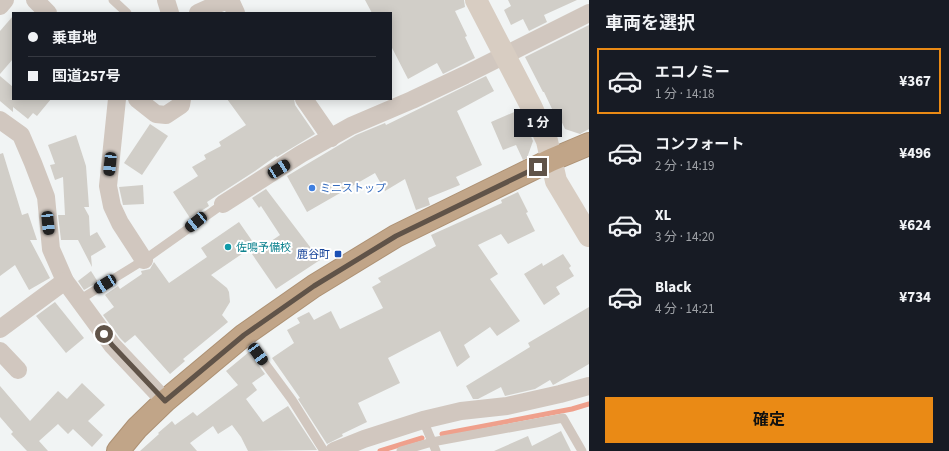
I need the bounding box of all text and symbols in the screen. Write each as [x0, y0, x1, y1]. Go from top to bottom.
text: 車両を選択 [605, 11, 695, 36]
text: 乗車地 [52, 28, 97, 49]
text: エコノミー [655, 62, 730, 83]
icon: car [607, 63, 643, 99]
text: 国道257号 [52, 66, 121, 87]
text: ¥367 [899, 71, 931, 92]
text: 1 分 · 14:18 [655, 85, 715, 103]
callout: 1 分 [514, 109, 562, 137]
text: 1 分 [527, 114, 549, 132]
text: コンフォート [655, 134, 745, 155]
icon: car [607, 135, 643, 171]
text: ¥496 [899, 143, 931, 164]
car [103, 151, 117, 177]
text: 2 分 · 14:19 [655, 157, 715, 175]
car [266, 158, 292, 180]
route end [529, 158, 547, 176]
place label: ミニストップ [320, 181, 386, 196]
marker: ミニストップ [307, 183, 317, 193]
text: XL [655, 205, 671, 226]
icon: car [607, 207, 643, 243]
car [41, 210, 55, 236]
car [183, 210, 209, 234]
text: ¥624 [899, 215, 931, 236]
text: 3 分 · 14:20 [655, 228, 715, 246]
place label: 佐鳴予備校 [236, 240, 291, 255]
marker: 佐鳴予備校 [223, 242, 233, 252]
place label: 鹿谷町 [297, 247, 330, 262]
marker: 鹿谷町 [333, 249, 343, 259]
car [92, 273, 118, 295]
text: Black [655, 277, 692, 298]
icon: car [607, 279, 643, 315]
text: ¥734 [899, 287, 931, 308]
text: 4 分 · 14:21 [655, 300, 715, 318]
route start [95, 325, 113, 343]
car [246, 341, 270, 367]
button: 確定 [605, 397, 933, 443]

